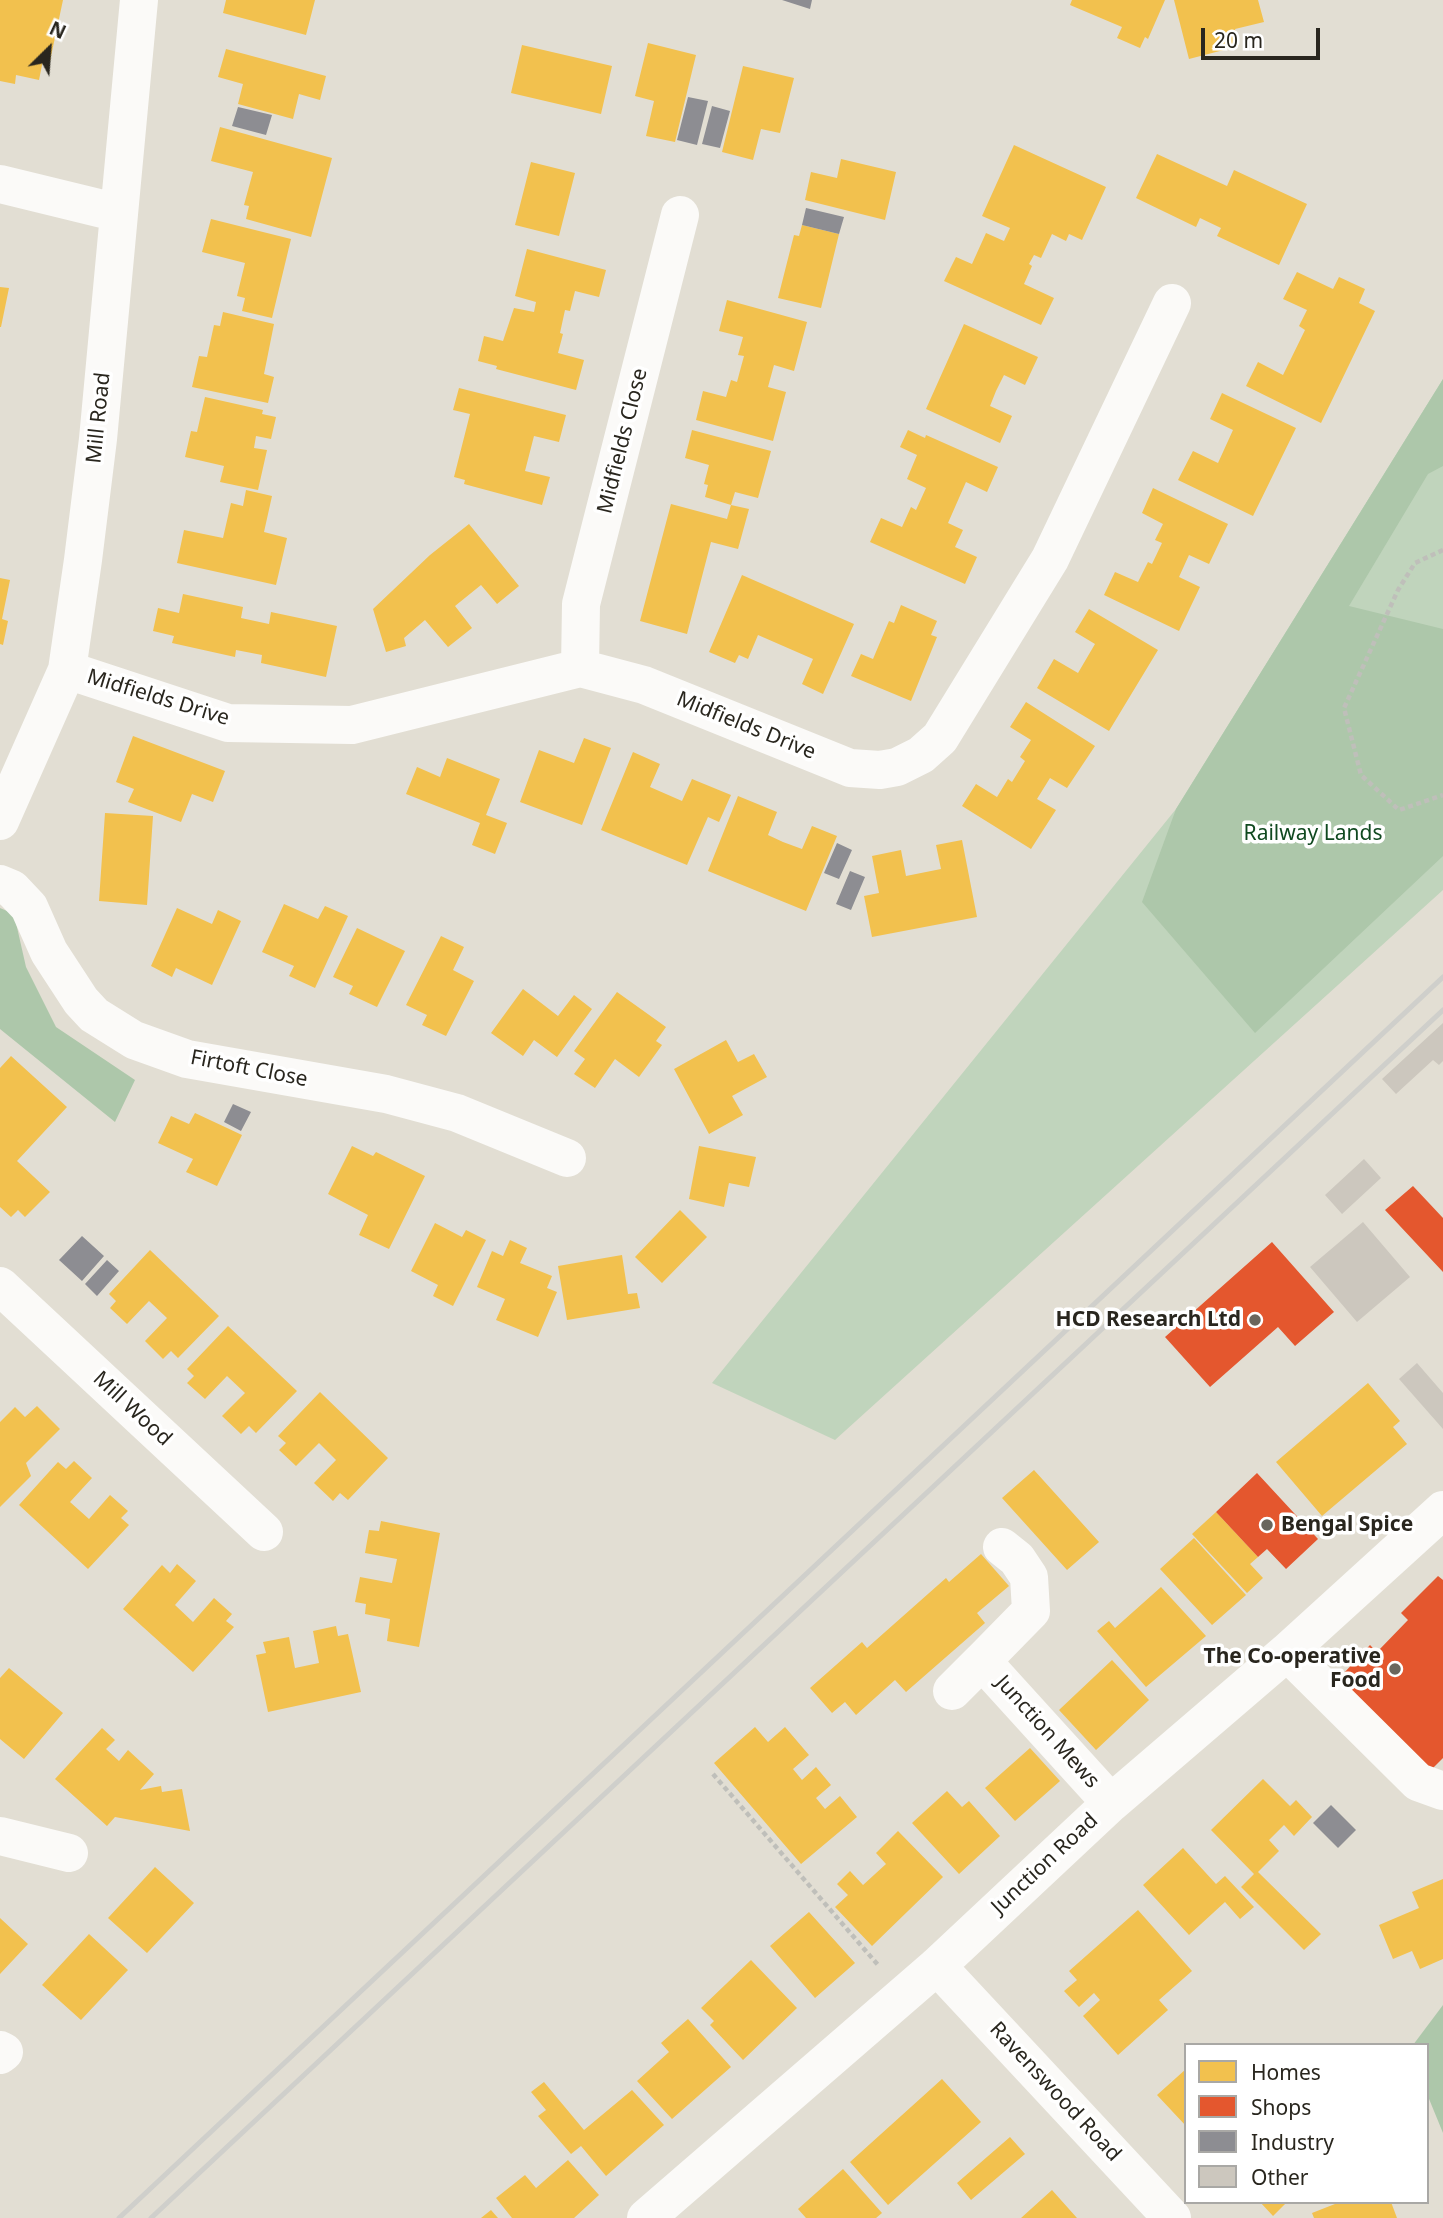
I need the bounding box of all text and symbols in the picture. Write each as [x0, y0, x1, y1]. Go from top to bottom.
north arrow [14, 14, 84, 84]
scale bar [1205, 14, 1324, 58]
text: N [45, 15, 70, 45]
text: 20 m [1214, 26, 1263, 54]
street label: Midfields Close [593, 366, 653, 516]
street label: Mill Road [82, 371, 116, 465]
street label: Midfields Drive [84, 664, 232, 732]
street label: Midfields Drive [673, 687, 819, 765]
park label: Railway Lands [1244, 821, 1382, 847]
street label: Firtoft Close [188, 1045, 310, 1093]
place label: HCD Research Ltd [1056, 1307, 1241, 1333]
marker: HCD Research Ltd [1247, 1312, 1263, 1328]
street label: Mill Wood [87, 1366, 177, 1452]
place label: Bengal Spice [1281, 1512, 1413, 1538]
marker: Bengal Spice [1259, 1517, 1275, 1533]
place label: The Co-operative Food [1204, 1644, 1381, 1694]
marker: The Co-operative Food [1387, 1661, 1403, 1677]
street label: Junction Mews [990, 1670, 1104, 1794]
street label: Junction Road [987, 1808, 1103, 1920]
street label: Ravenswood Road [984, 2017, 1126, 2167]
legend [1184, 2043, 1429, 2204]
text: Homes [1251, 2058, 1321, 2086]
text: Shops [1251, 2093, 1311, 2121]
text: Industry [1251, 2128, 1334, 2156]
text: Other [1251, 2163, 1308, 2191]

